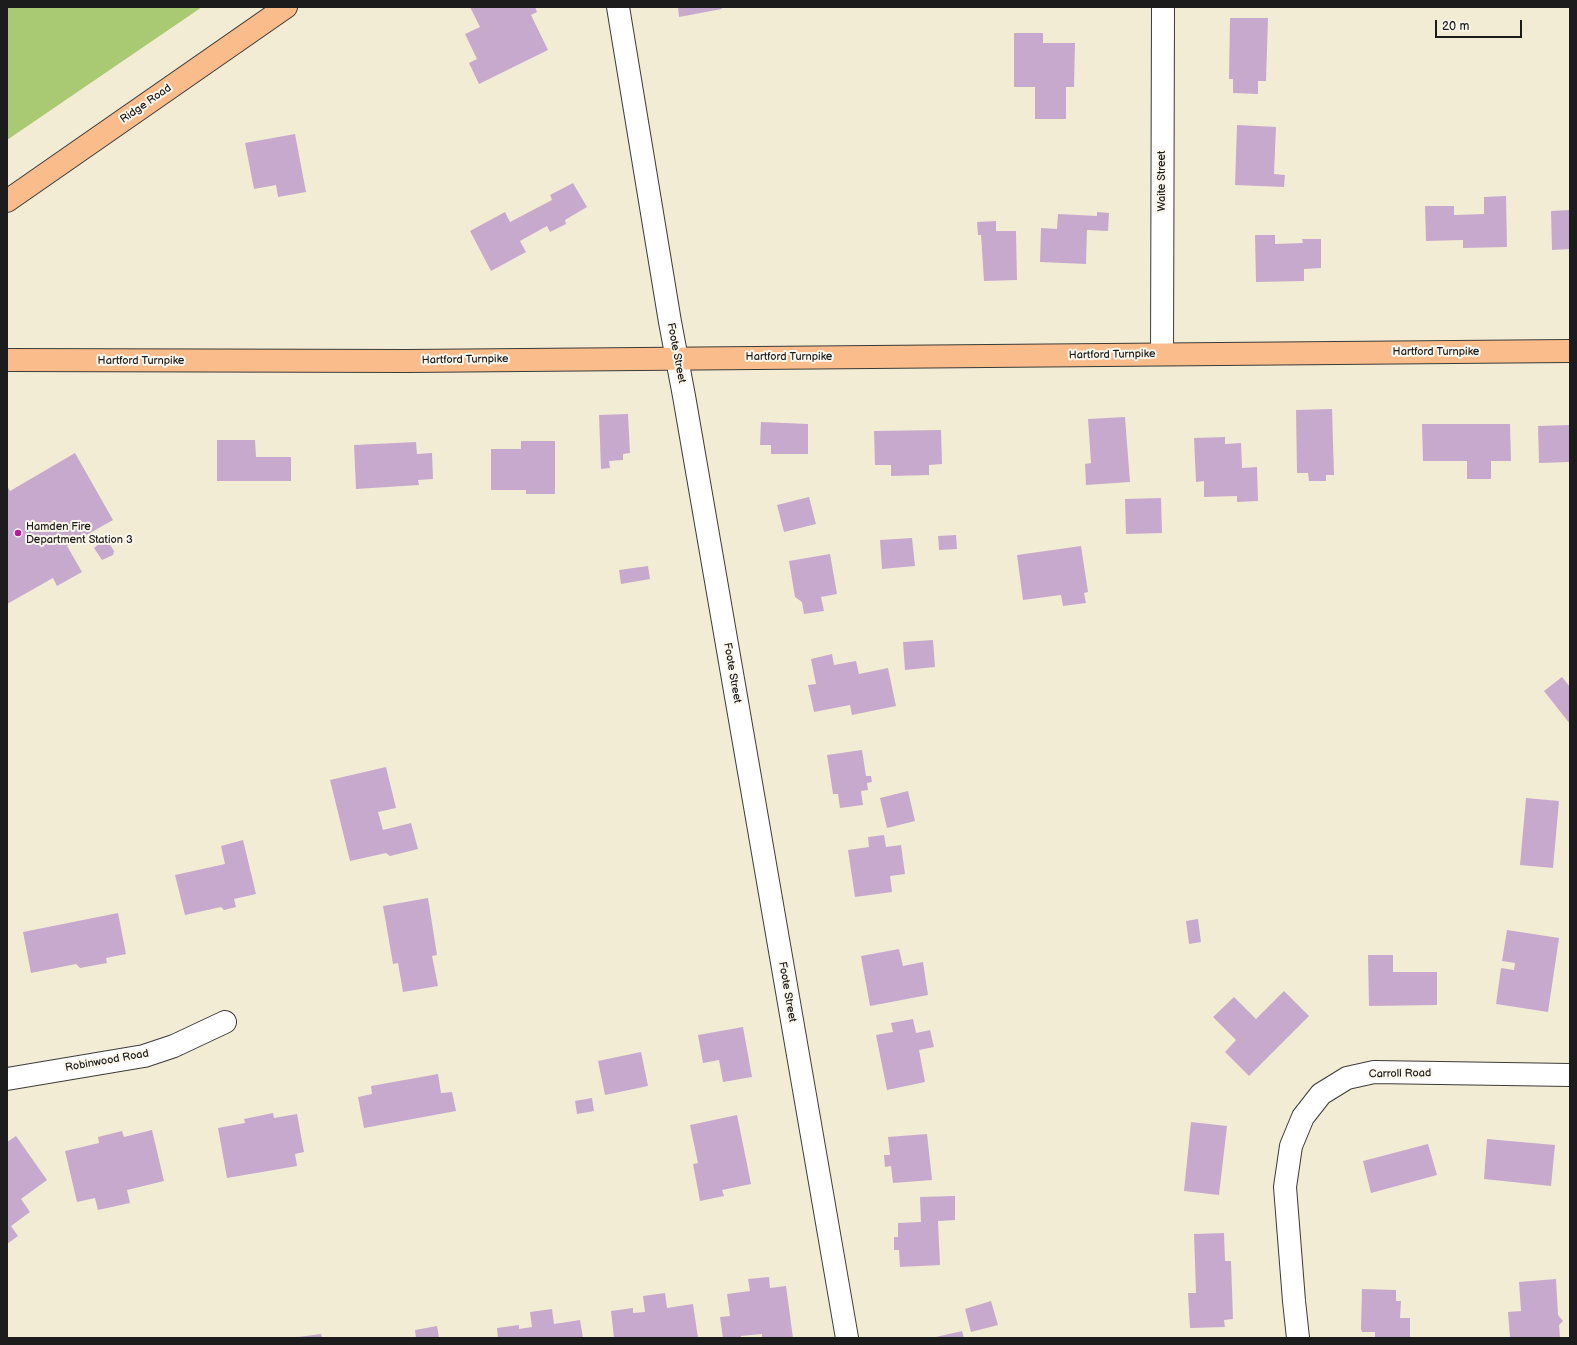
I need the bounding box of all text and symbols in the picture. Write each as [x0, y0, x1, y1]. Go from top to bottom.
scale bar [1437, 12, 1524, 38]
text: 20 m [1442, 19, 1469, 34]
street label: Ridge Road [118, 82, 174, 126]
street label: Waite Street [1155, 151, 1169, 211]
street label: Foote Street [664, 322, 688, 384]
street label: Hartford Turnpike [1393, 345, 1479, 359]
street label: Hartford Turnpike [1069, 348, 1155, 362]
street label: Hartford Turnpike [746, 350, 832, 364]
street label: Hartford Turnpike [422, 353, 508, 367]
street label: Hartford Turnpike [98, 354, 184, 368]
place label: Hamden Fire Department Station 3 [26, 520, 133, 546]
marker: Hamden Fire Department Station 3 [13, 528, 23, 538]
street label: Foote Street [720, 642, 744, 704]
street label: Foote Street [775, 961, 799, 1023]
street label: Robinwood Road [64, 1047, 150, 1075]
street label: Carroll Road [1369, 1067, 1431, 1081]

